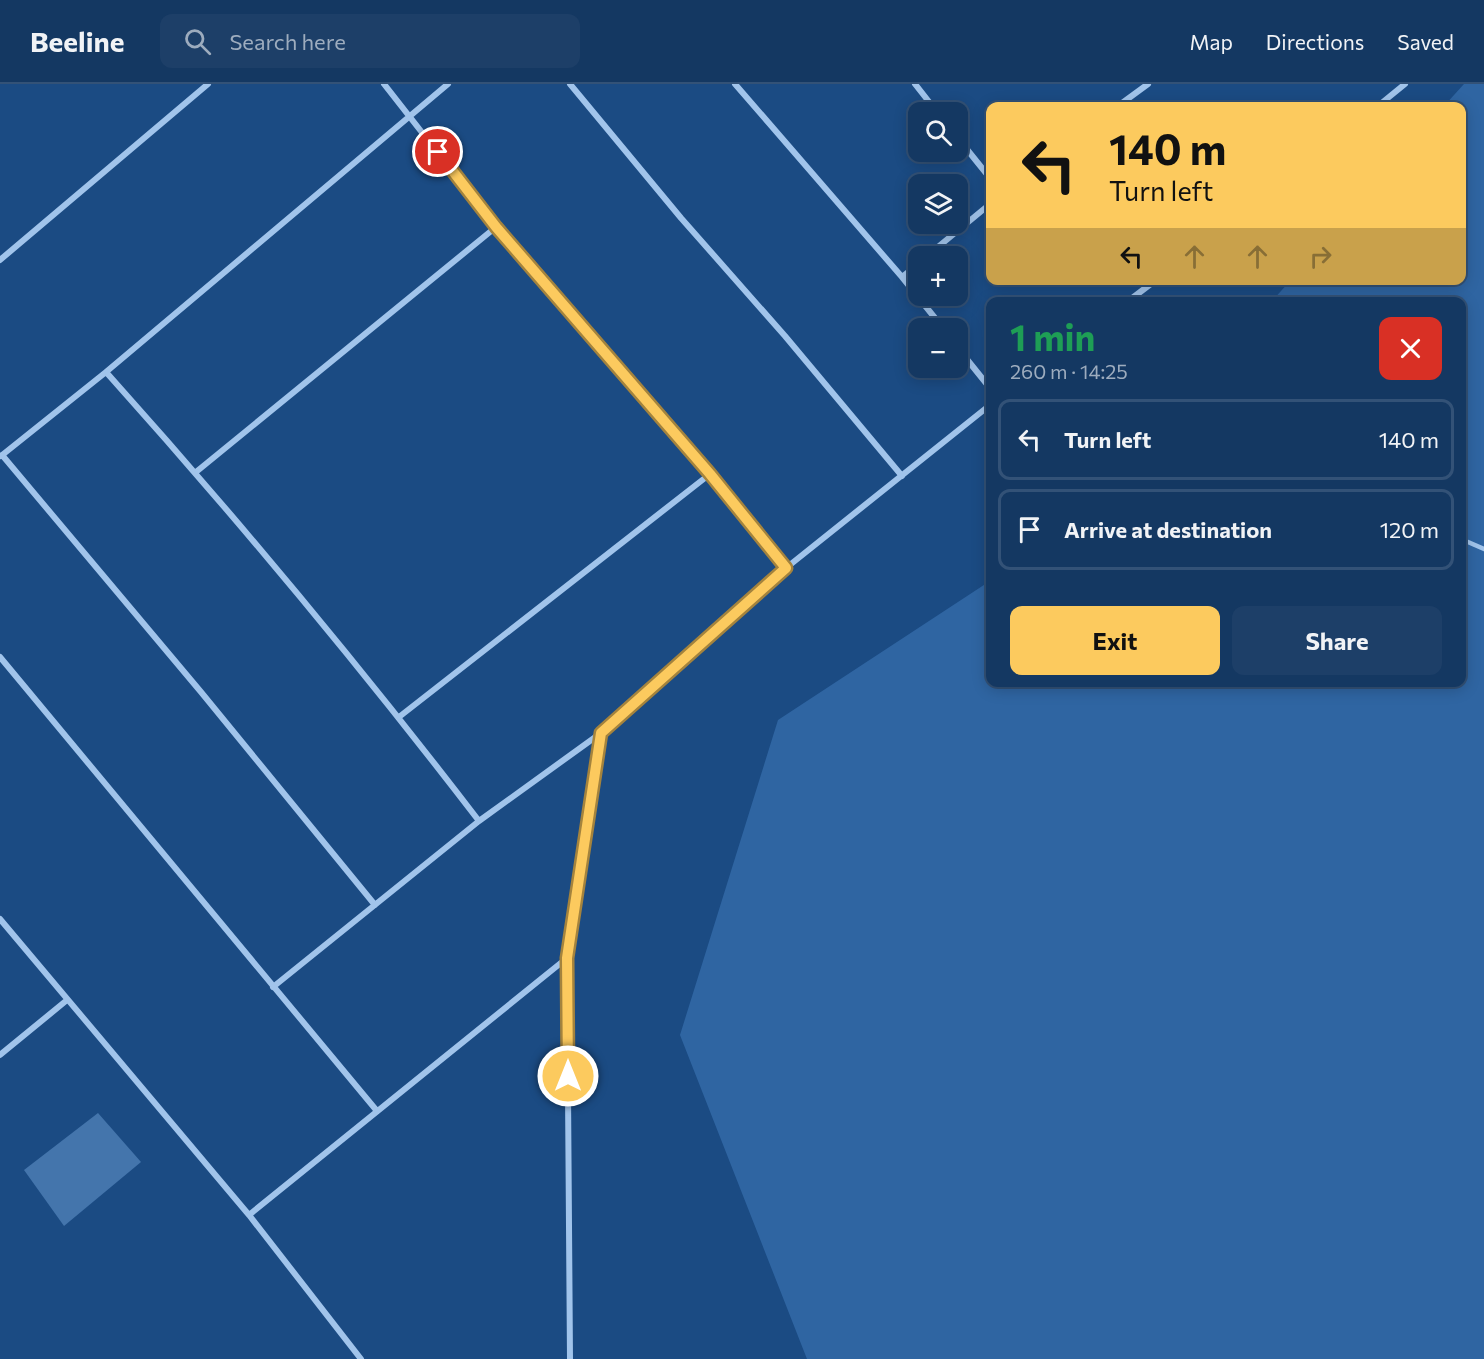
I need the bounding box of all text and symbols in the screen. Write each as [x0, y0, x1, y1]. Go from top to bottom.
search box [160, 14, 580, 68]
text: Beeline [30, 24, 124, 58]
icon: search [181, 25, 214, 58]
text: Search here [229, 28, 346, 55]
text: Map [1190, 29, 1233, 54]
text: Directions [1266, 29, 1364, 54]
text: Saved [1397, 29, 1454, 54]
map controls [908, 102, 968, 378]
button: search [908, 102, 968, 162]
text: 140 m [1109, 122, 1226, 174]
pin [412, 126, 463, 177]
icon: left [1010, 126, 1088, 204]
icon: arrive [421, 135, 454, 168]
button: layers [908, 174, 968, 234]
text: Turn left [1109, 174, 1213, 207]
icon: left [1115, 240, 1148, 273]
icon: ahead [1178, 240, 1211, 273]
icon: ahead [1241, 240, 1274, 273]
icon: right [1304, 240, 1337, 273]
button: + [908, 246, 968, 306]
text: 1 min [1010, 314, 1095, 358]
button: close [1379, 317, 1442, 380]
button: − [908, 318, 968, 378]
text: 260 m · 14:25 [1010, 359, 1128, 383]
icon: left [1013, 423, 1046, 456]
text: Turn left [1064, 426, 1151, 453]
text: 140 m [1379, 426, 1439, 453]
icon: arrive [1013, 513, 1046, 546]
text: Arrive at destination [1064, 516, 1272, 543]
text: 120 m [1380, 516, 1439, 543]
button: Exit [1010, 606, 1220, 675]
button: Share [1232, 606, 1442, 675]
position arrow [536, 1044, 600, 1108]

